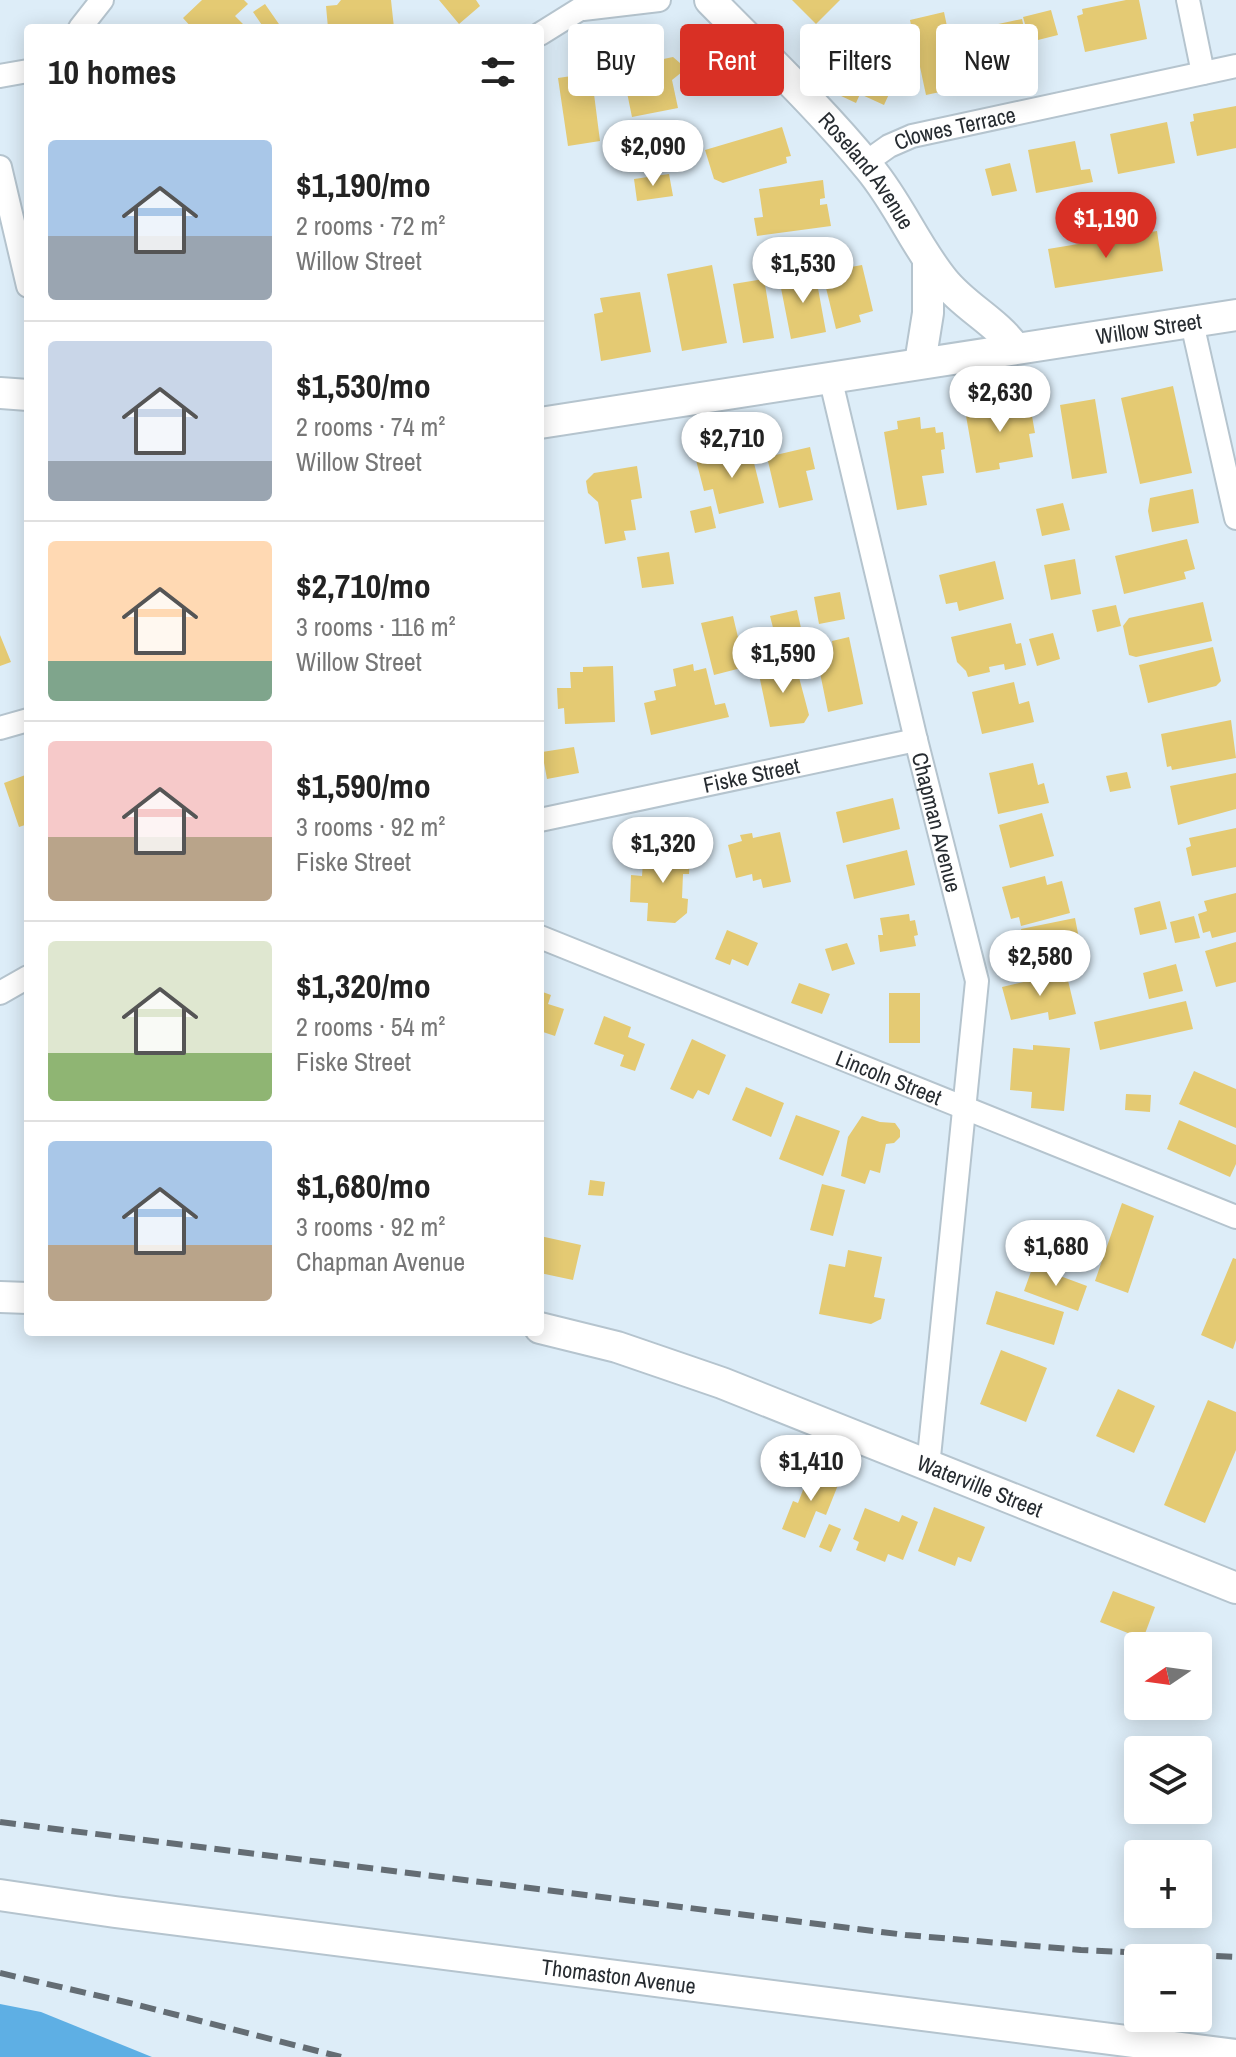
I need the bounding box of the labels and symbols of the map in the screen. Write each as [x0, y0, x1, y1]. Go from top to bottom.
street label: Clowes Terrace [889, 99, 1018, 157]
street label: Roseland Avenue [812, 105, 921, 235]
pin: $2,090 [588, 120, 718, 188]
pin: $1,190 [1041, 192, 1171, 260]
pin: $1,530 [738, 237, 868, 305]
street label: Willow Street [1094, 306, 1204, 352]
pin: $2,630 [935, 366, 1065, 434]
pin: $2,710 [667, 412, 797, 480]
pin: $1,590 [718, 627, 848, 695]
street label: Chapman Avenue [905, 749, 969, 895]
street label: Fiske Street [701, 750, 802, 800]
pin: $1,320 [598, 817, 728, 885]
pin: $2,580 [975, 930, 1105, 998]
street label: Lincoln Street [832, 1043, 946, 1112]
pin: $1,680 [991, 1220, 1121, 1288]
pin: $1,410 [746, 1435, 876, 1503]
street label: Waterville Street [913, 1447, 1047, 1524]
north arrow [1124, 1632, 1212, 1720]
street label: Thomaston Avenue [540, 1952, 698, 2001]

